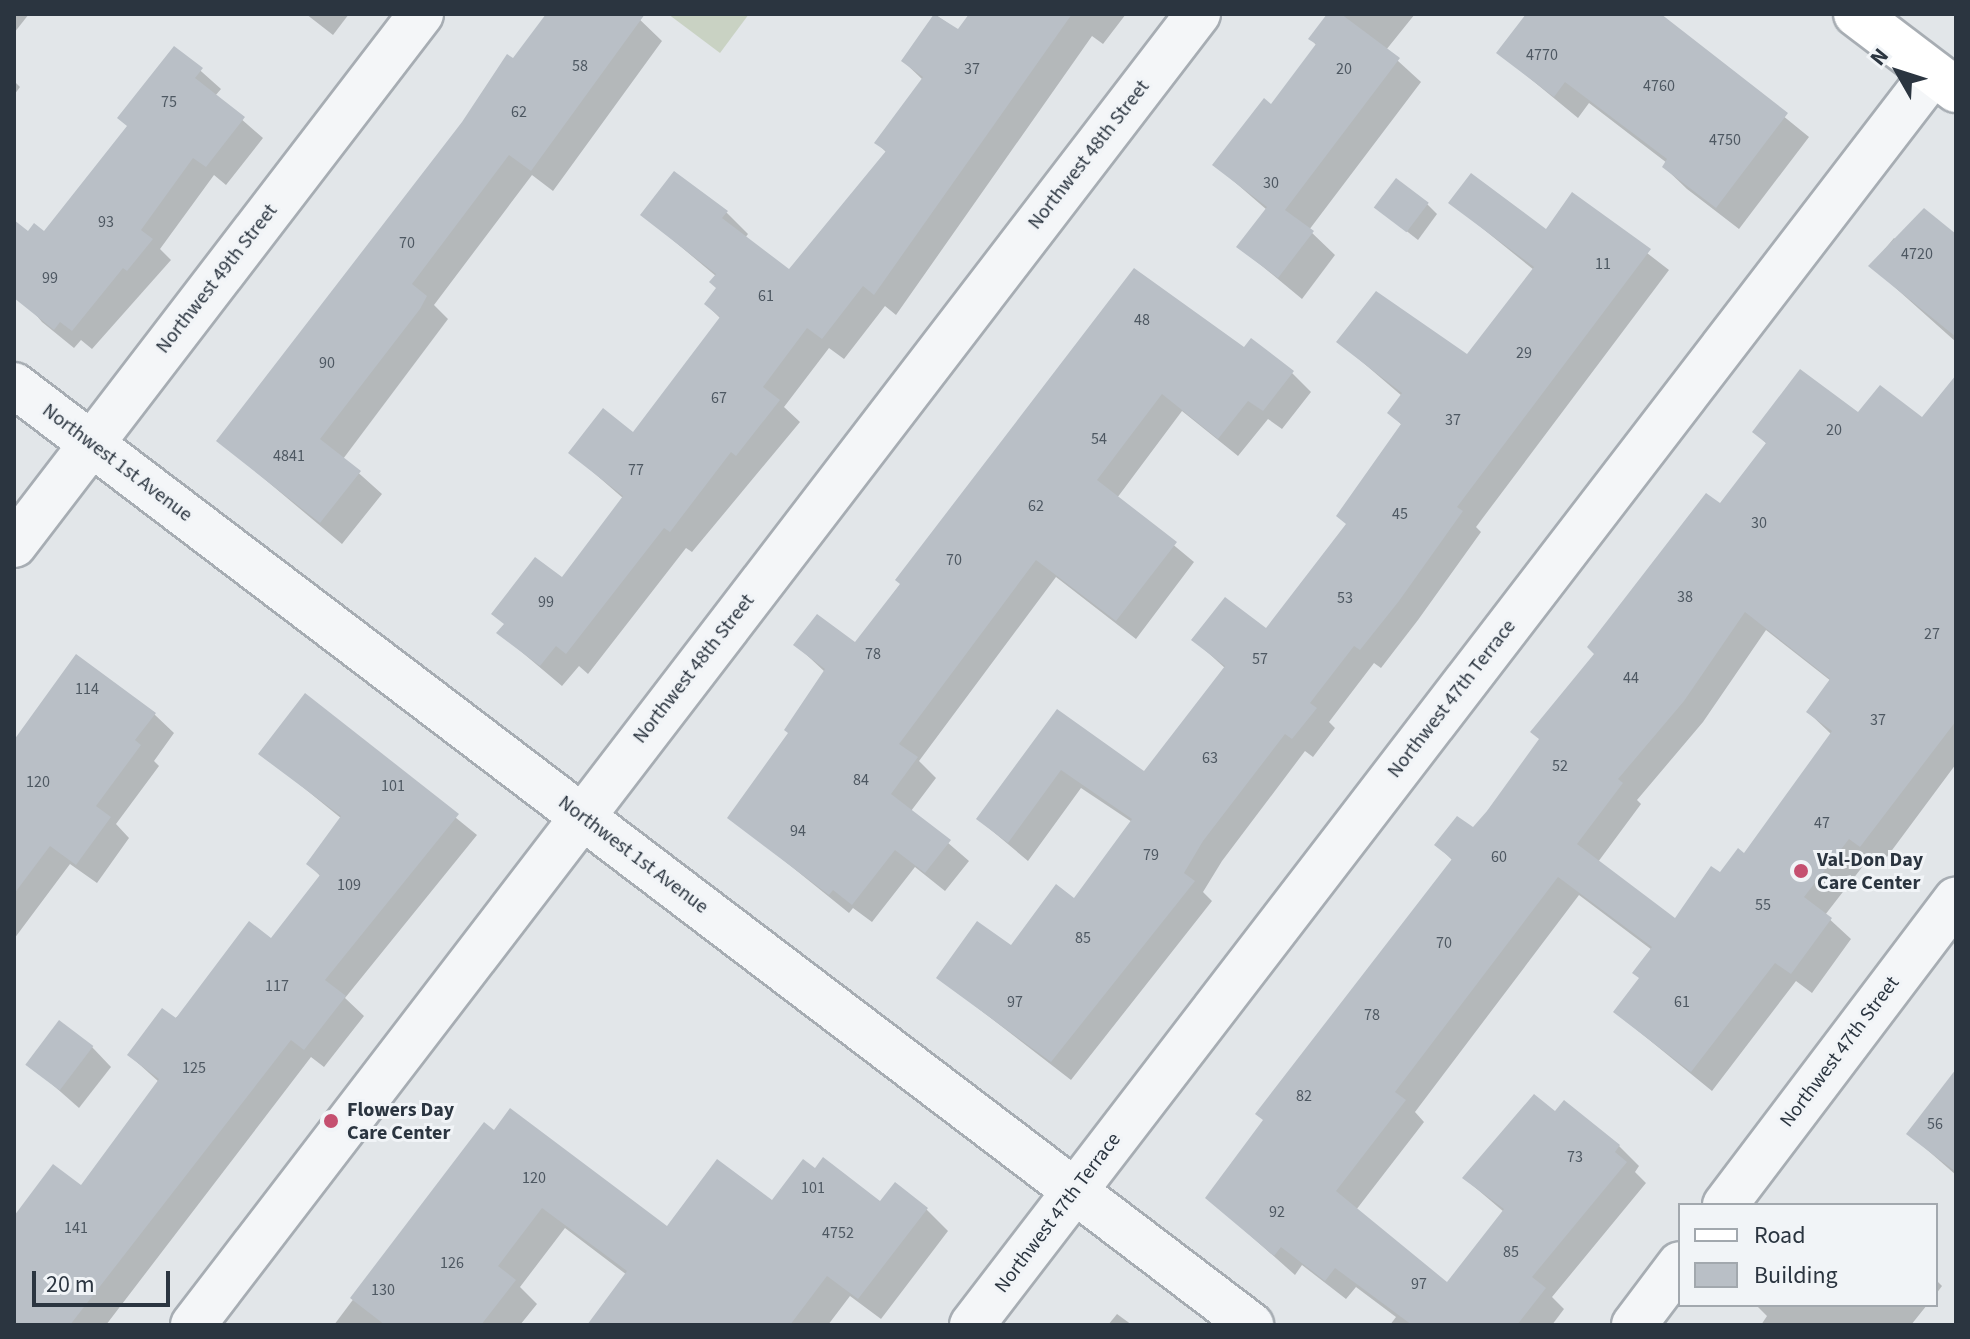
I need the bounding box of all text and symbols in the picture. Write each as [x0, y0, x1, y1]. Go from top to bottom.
north arrow [1858, 32, 1938, 112]
text: N [1862, 41, 1896, 73]
house number: 4770 [1526, 45, 1558, 65]
house number: 58 [572, 56, 588, 76]
house number: 37 [964, 59, 980, 79]
house number: 20 [1336, 59, 1352, 79]
street label: Northwest 48th Street [1023, 76, 1155, 234]
house number: 4760 [1643, 76, 1675, 96]
house number: 75 [161, 92, 177, 112]
house number: 62 [511, 102, 527, 122]
house number: 4750 [1709, 130, 1741, 150]
house number: 30 [1263, 173, 1279, 193]
street label: Northwest 49th Street [151, 200, 283, 358]
house number: 93 [98, 212, 114, 232]
house number: 70 [399, 233, 415, 253]
house number: 4720 [1901, 244, 1933, 264]
house number: 11 [1595, 254, 1611, 274]
house number: 99 [42, 268, 58, 288]
house number: 61 [758, 286, 774, 306]
house number: 48 [1134, 310, 1150, 330]
house number: 29 [1516, 343, 1532, 363]
house number: 90 [319, 353, 335, 373]
house number: 67 [711, 388, 727, 408]
street label: Northwest 1st Avenue [37, 399, 197, 527]
house number: 37 [1445, 410, 1461, 430]
house number: 20 [1826, 420, 1842, 440]
house number: 54 [1091, 429, 1107, 449]
house number: 4841 [273, 446, 305, 466]
house number: 77 [628, 460, 644, 480]
house number: 62 [1028, 496, 1044, 516]
house number: 45 [1392, 504, 1408, 524]
house number: 30 [1751, 513, 1767, 533]
house number: 70 [946, 550, 962, 570]
house number: 38 [1677, 587, 1693, 607]
house number: 53 [1337, 588, 1353, 608]
street label: Northwest 48th Street [628, 590, 760, 748]
house number: 99 [538, 592, 554, 612]
street label: Northwest 47th Terrace [1383, 615, 1521, 783]
house number: 27 [1924, 624, 1940, 644]
house number: 78 [865, 644, 881, 664]
house number: 57 [1252, 649, 1268, 669]
house number: 44 [1623, 668, 1639, 688]
house number: 114 [75, 679, 99, 699]
house number: 37 [1870, 710, 1886, 730]
house number: 63 [1202, 748, 1218, 768]
house number: 52 [1552, 756, 1568, 776]
house number: 84 [853, 770, 869, 790]
house number: 120 [26, 772, 50, 792]
house number: 101 [381, 776, 405, 796]
street label: Northwest 1st Avenue [553, 791, 713, 919]
house number: 47 [1814, 813, 1830, 833]
house number: 94 [790, 821, 806, 841]
house number: 79 [1143, 845, 1159, 865]
house number: 60 [1491, 847, 1507, 867]
place label: Val-Don Day Care Center [1817, 848, 1923, 895]
marker: Val-Don Day Care Center [1792, 862, 1810, 880]
house number: 109 [337, 875, 361, 895]
house number: 55 [1755, 895, 1771, 915]
house number: 85 [1075, 928, 1091, 948]
house number: 70 [1436, 933, 1452, 953]
street label: Northwest 47th Street [1775, 972, 1905, 1132]
house number: 117 [265, 976, 289, 996]
house number: 97 [1007, 992, 1023, 1012]
house number: 61 [1674, 992, 1690, 1012]
house number: 78 [1364, 1005, 1380, 1025]
house number: 125 [182, 1058, 206, 1078]
house number: 82 [1296, 1086, 1312, 1106]
place label: Flowers Day Care Center [347, 1098, 454, 1145]
marker: Flowers Day Care Center [322, 1112, 340, 1130]
house number: 56 [1927, 1114, 1943, 1134]
street label: Northwest 47th Terrace [990, 1128, 1126, 1298]
house number: 73 [1567, 1147, 1583, 1167]
house number: 120 [522, 1168, 546, 1188]
house number: 101 [801, 1178, 825, 1198]
house number: 92 [1269, 1202, 1285, 1222]
legend [1678, 1203, 1938, 1307]
house number: 141 [64, 1218, 88, 1238]
text: Road [1754, 1218, 1806, 1253]
house number: 4752 [822, 1223, 854, 1243]
house number: 85 [1503, 1242, 1519, 1262]
house number: 126 [440, 1253, 464, 1273]
scale bar [36, 1255, 174, 1305]
text: Building [1754, 1258, 1838, 1293]
text: 20 m [46, 1267, 95, 1302]
house number: 97 [1411, 1274, 1427, 1294]
house number: 130 [371, 1280, 395, 1300]

